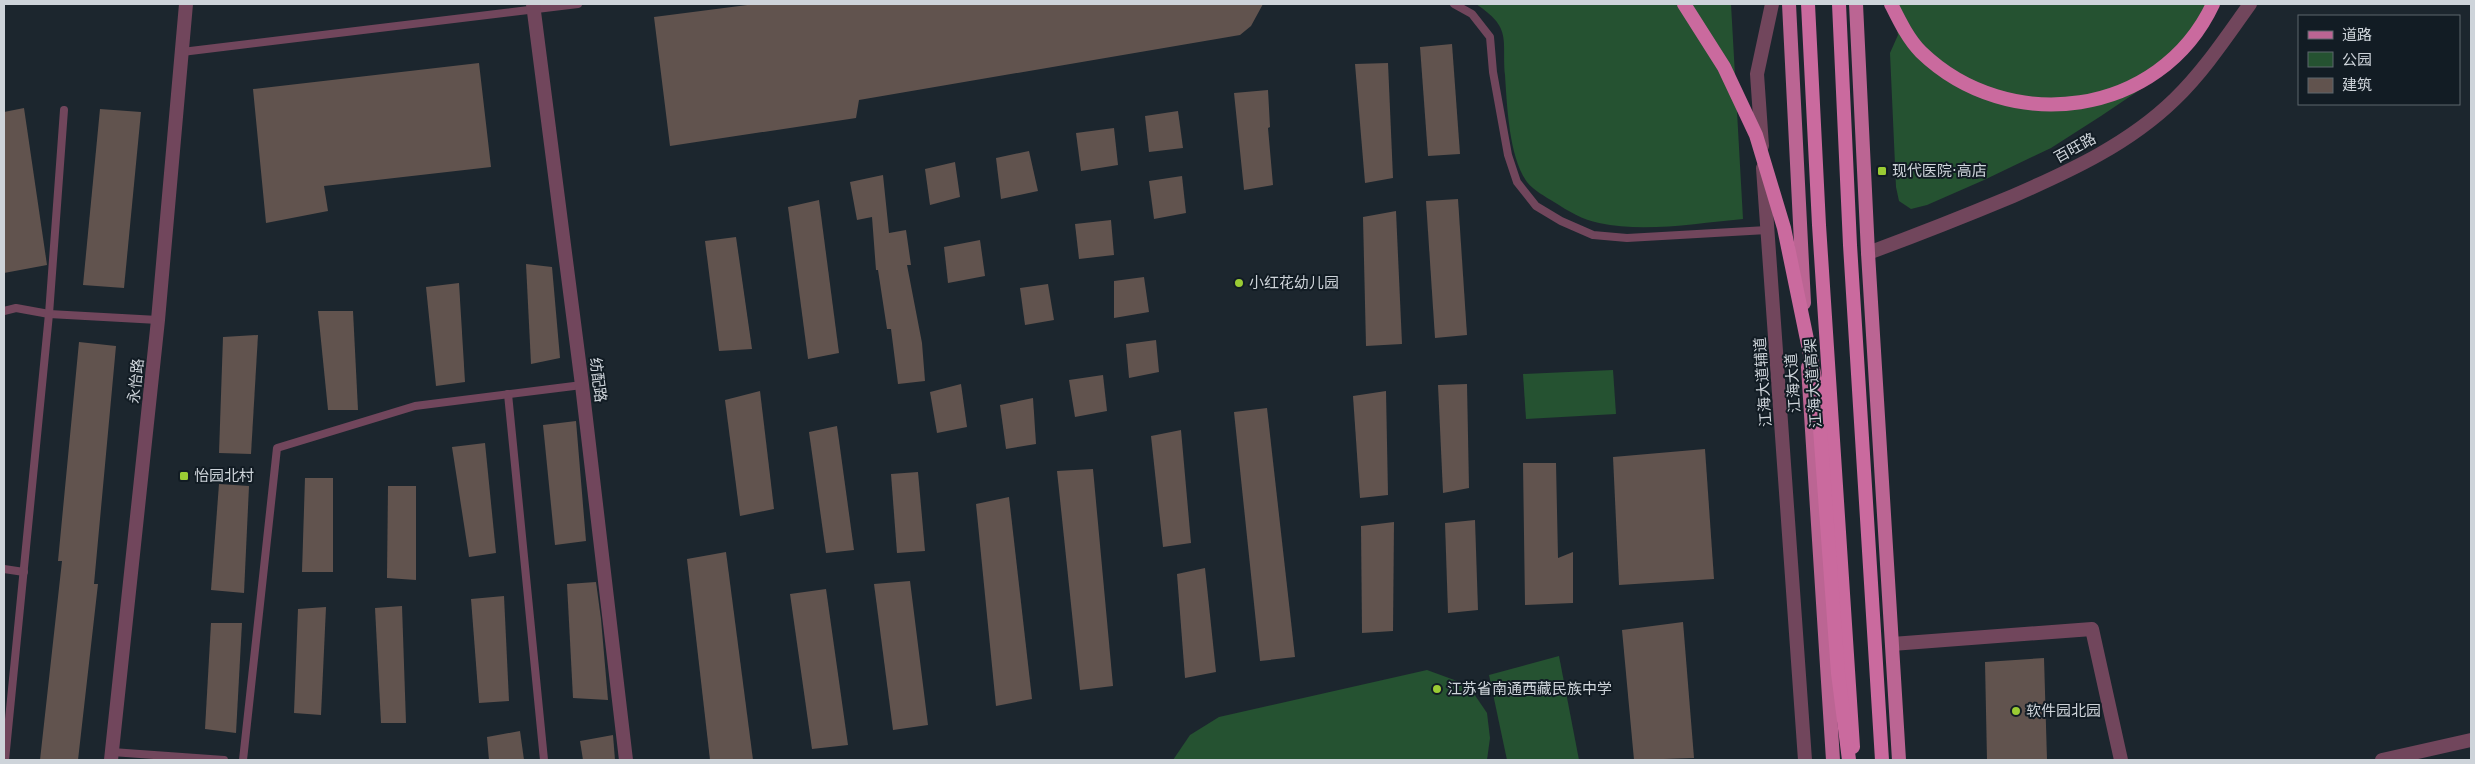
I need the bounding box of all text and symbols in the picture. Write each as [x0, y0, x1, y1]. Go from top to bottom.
legend [2298, 15, 2460, 105]
text: 道路 [2342, 26, 2372, 44]
text: 公园 [2342, 51, 2372, 69]
text: 建筑 [2342, 76, 2372, 94]
street label: 百旺路 [2051, 129, 2099, 167]
place label: 现代医院·高店 [1892, 162, 1987, 180]
marker: 现代医院·高店 [1876, 165, 1888, 177]
place label: 小红花幼儿园 [1249, 274, 1339, 292]
marker: 小红花幼儿园 [1233, 277, 1245, 289]
street label: 江海大道辅道 [1751, 336, 1775, 428]
street label: 江海大道高架 [1801, 337, 1825, 429]
street label: 江海大道 [1782, 352, 1804, 414]
street label: 纺配路 [586, 357, 610, 403]
street label: 永怡路 [125, 358, 147, 404]
place label: 怡园北村 [194, 467, 254, 485]
marker: 怡园北村 [178, 470, 190, 482]
place label: 江苏省南通西藏民族中学 [1447, 680, 1612, 698]
marker: 江苏省南通西藏民族中学 [1431, 683, 1443, 695]
place label: 软件园北园 [2026, 702, 2101, 720]
marker: 软件园北园 [2010, 705, 2022, 717]

